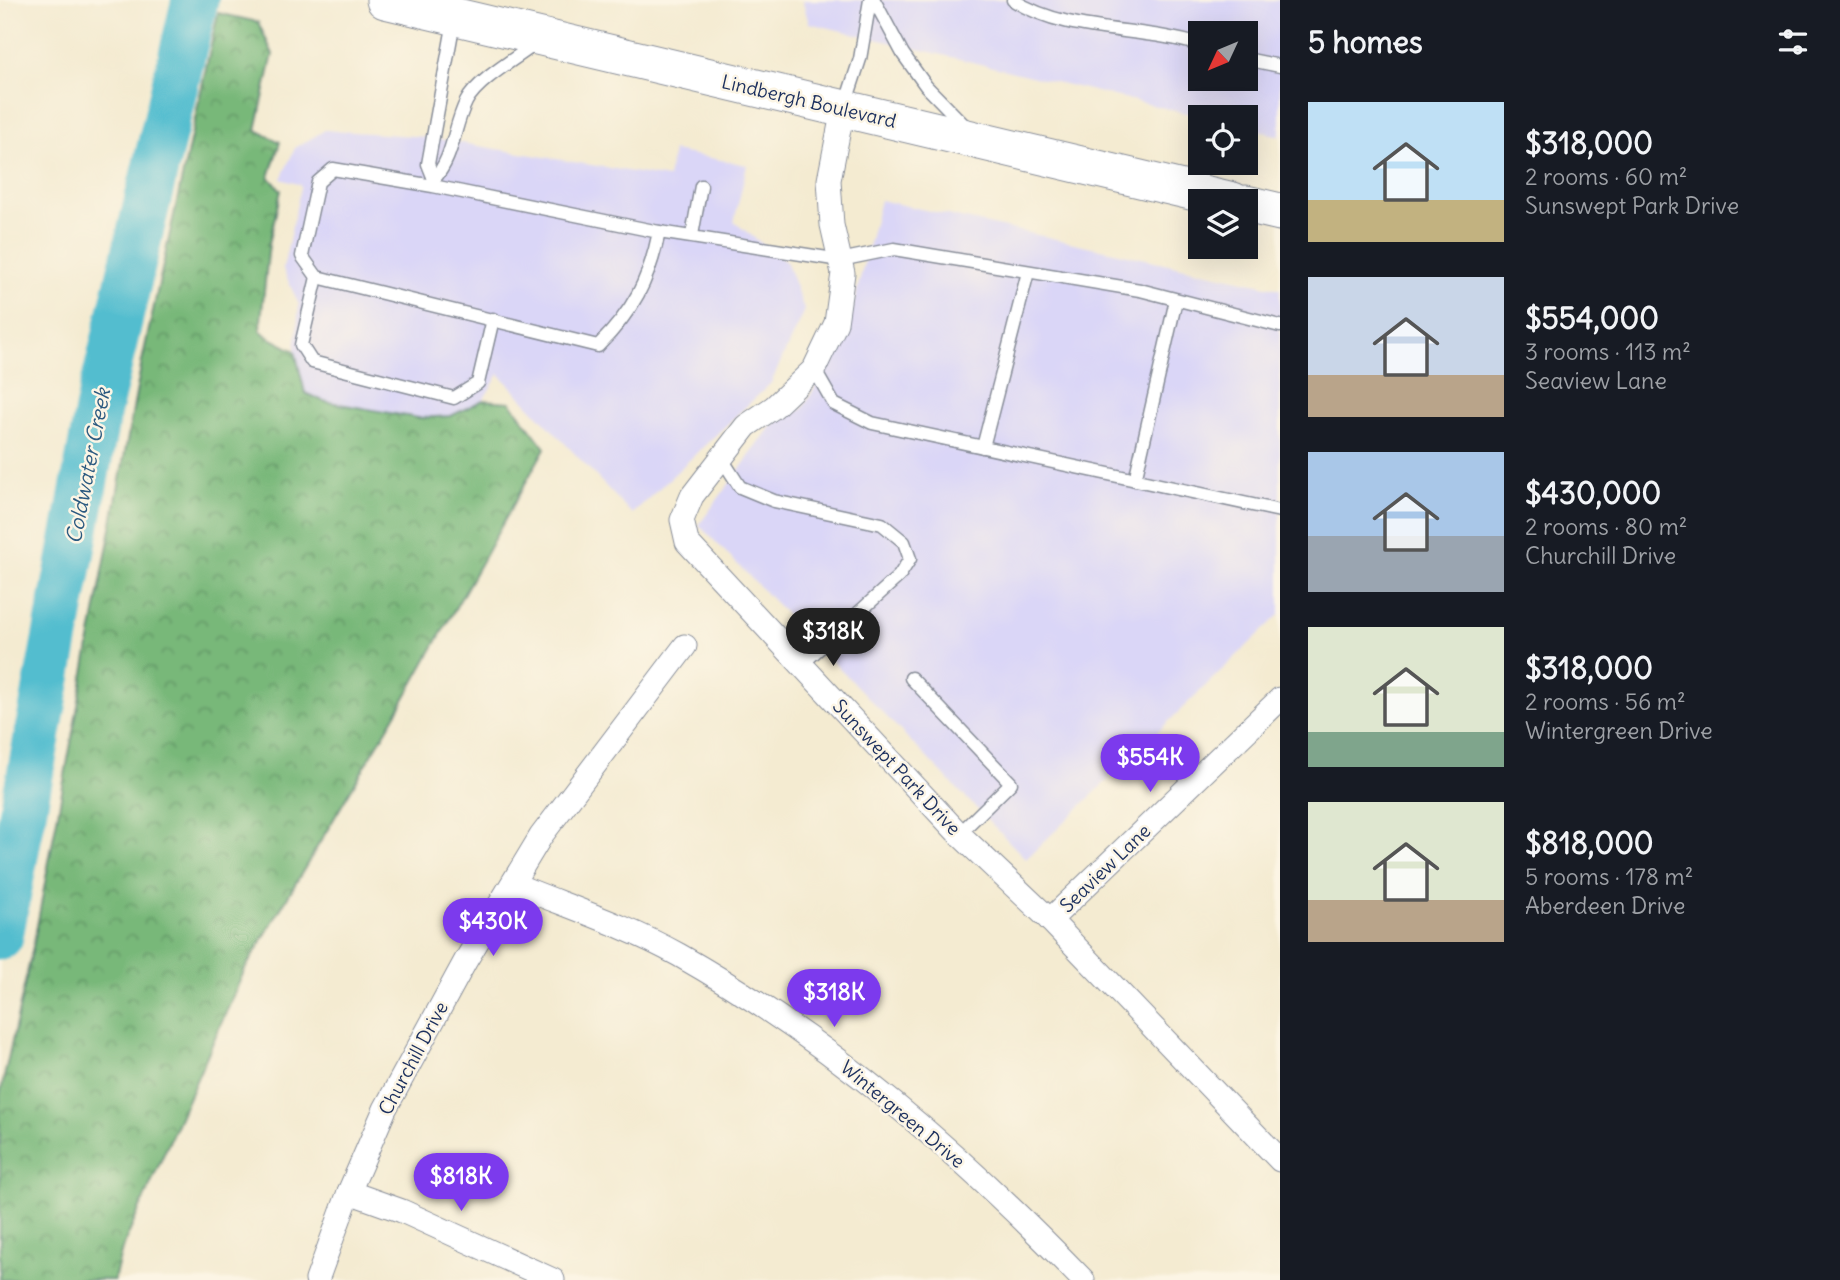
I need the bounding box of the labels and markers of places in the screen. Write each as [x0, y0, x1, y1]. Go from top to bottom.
pin: $318K [784, 608, 882, 668]
pin: $554K [1101, 734, 1199, 794]
pin: $430K [444, 898, 542, 958]
pin: $318K [785, 970, 883, 1029]
pin: $818K [412, 1154, 510, 1213]

